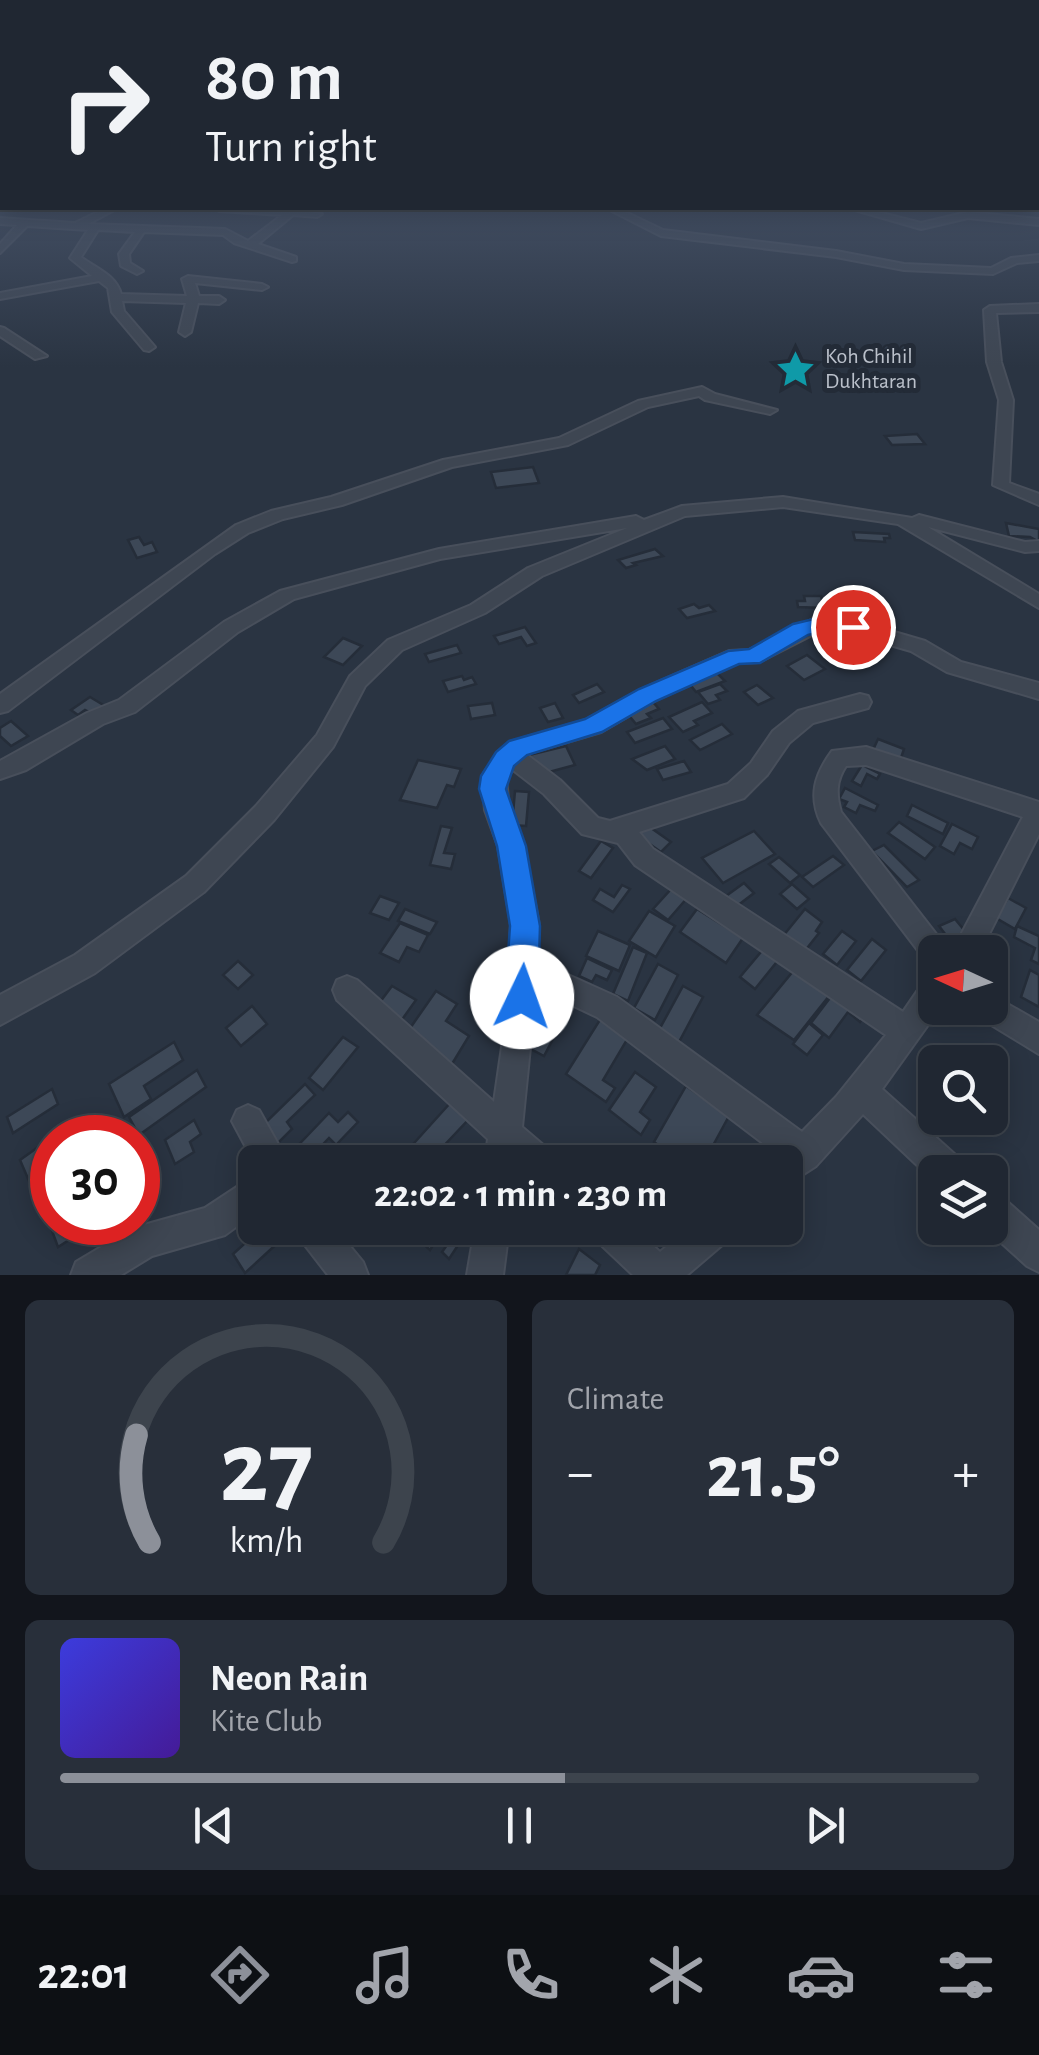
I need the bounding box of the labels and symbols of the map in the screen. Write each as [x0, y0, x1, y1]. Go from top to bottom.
place label: Koh Chihil Dukhtaran [825, 345, 917, 392]
place icon: Koh Chihil Dukhtaran [774, 348, 816, 390]
pin [811, 585, 896, 670]
north arrow [918, 935, 1008, 1025]
position arrow [470, 945, 574, 1049]
speed limit sign: 30 [30, 1115, 160, 1245]

